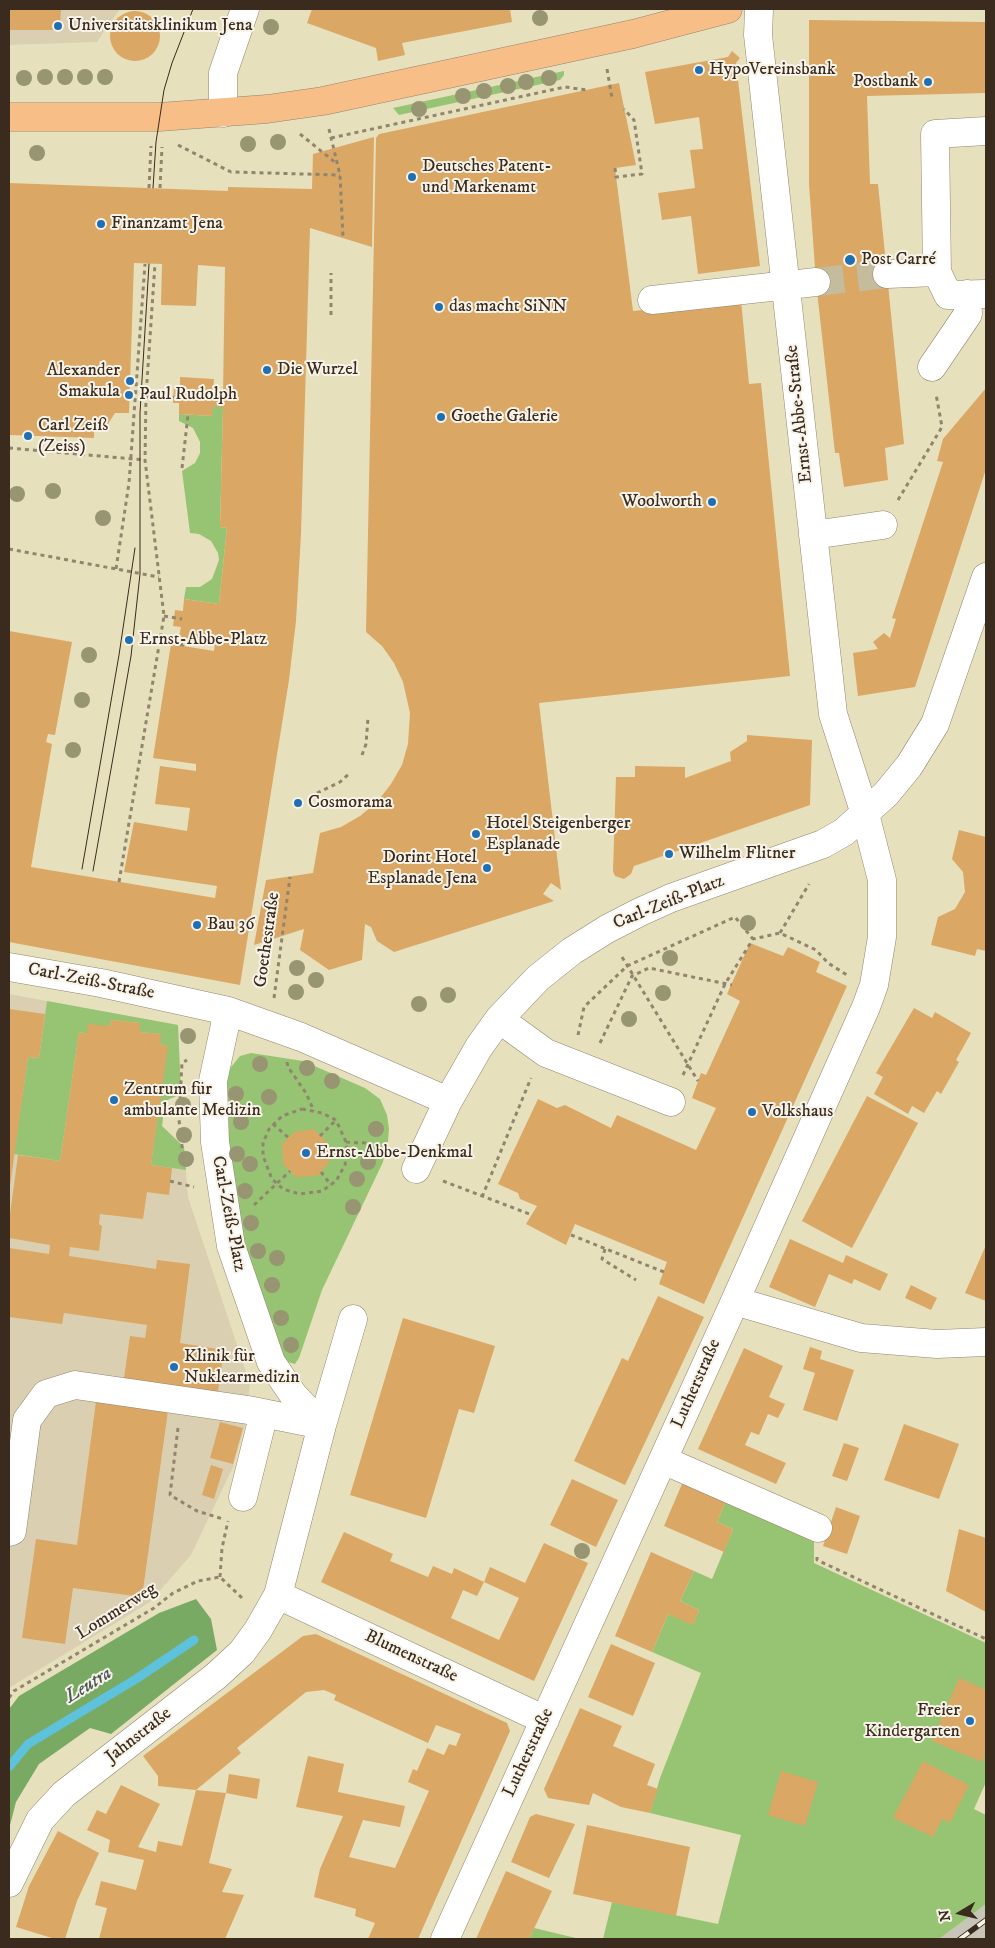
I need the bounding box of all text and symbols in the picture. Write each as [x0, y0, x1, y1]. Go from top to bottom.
place label: Universitätsklinikum Jena [68, 15, 253, 37]
marker: Universitätsklinikum Jena [52, 20, 64, 32]
place label: HypoVereinsbank [709, 59, 836, 81]
marker: HypoVereinsbank [693, 64, 705, 76]
place label: Postbank [853, 71, 918, 93]
marker: Postbank [922, 76, 934, 88]
place label: Deutsches Patent- und Markenamt [422, 156, 551, 198]
marker: Deutsches Patent- und Markenamt [406, 171, 418, 183]
place label: Finanzamt Jena [111, 213, 223, 235]
marker: Finanzamt Jena [95, 218, 107, 230]
place label: Post Carré [861, 249, 936, 271]
marker: Post Carré [843, 253, 857, 267]
place label: das macht SiNN [449, 296, 567, 318]
marker: das macht SiNN [433, 301, 445, 313]
street label: Ernst-Abbe-Straße [782, 344, 818, 484]
place label: Die Wurzel [277, 359, 358, 381]
place label: Alexander Smakula [47, 360, 120, 402]
marker: Die Wurzel [261, 364, 273, 376]
marker: Alexander Smakula [124, 375, 136, 387]
place label: Paul Rudolph [139, 384, 237, 406]
marker: Paul Rudolph [123, 389, 135, 401]
place label: Goethe Galerie [451, 406, 558, 428]
marker: Goethe Galerie [435, 411, 447, 423]
place label: Carl Zeiß (Zeiss) [38, 415, 108, 458]
marker: Carl Zeiß (Zeiss) [22, 430, 34, 442]
place label: Woolworth [622, 491, 702, 513]
marker: Woolworth [706, 496, 718, 508]
place label: Ernst-Abbe-Platz [139, 629, 267, 651]
marker: Ernst-Abbe-Platz [123, 634, 135, 646]
place label: Cosmorama [308, 792, 392, 814]
marker: Cosmorama [292, 797, 304, 809]
place label: Hotel Steigenberger Esplanade [486, 813, 630, 856]
marker: Hotel Steigenberger Esplanade [470, 828, 482, 840]
place label: Wilhelm Flitner [679, 843, 795, 865]
place label: Dorint Hotel Esplanade Jena [368, 847, 477, 890]
marker: Wilhelm Flitner [663, 848, 675, 860]
marker: Dorint Hotel Esplanade Jena [481, 862, 493, 874]
street label: Carl-Zeiß-Platz [610, 871, 728, 935]
street label: Goethestraße [251, 891, 285, 989]
place label: Bau 36 [207, 914, 255, 936]
marker: Bau 36 [191, 919, 203, 931]
street label: Carl-Zeiß-Straße [26, 959, 156, 1005]
place label: Zentrum für ambulante Medizin [124, 1079, 261, 1122]
marker: Zentrum für ambulante Medizin [108, 1094, 120, 1106]
place label: Volkshaus [762, 1101, 833, 1123]
marker: Volkshaus [746, 1106, 758, 1118]
place label: Ernst-Abbe-Denkmal [316, 1142, 473, 1164]
marker: Ernst-Abbe-Denkmal [300, 1147, 312, 1159]
street label: Carl-Zeiß-Platz [206, 1154, 250, 1274]
street label: Lutherstraße [668, 1336, 726, 1432]
place label: Klinik für Nuklearmedizin [184, 1346, 300, 1388]
marker: Klinik für Nuklearmedizin [168, 1361, 180, 1373]
street label: Lommerweg [73, 1579, 161, 1645]
street label: Blumenstraße [361, 1626, 461, 1688]
water label: Leutra [61, 1663, 117, 1709]
place label: Freier Kindergarten [864, 1700, 960, 1742]
street label: Jahnstraße [102, 1704, 176, 1768]
street label: Lutherstraße [499, 1705, 559, 1801]
marker: Freier Kindergarten [964, 1715, 976, 1727]
north arrow [935, 1888, 985, 1938]
text: N [935, 1908, 955, 1922]

